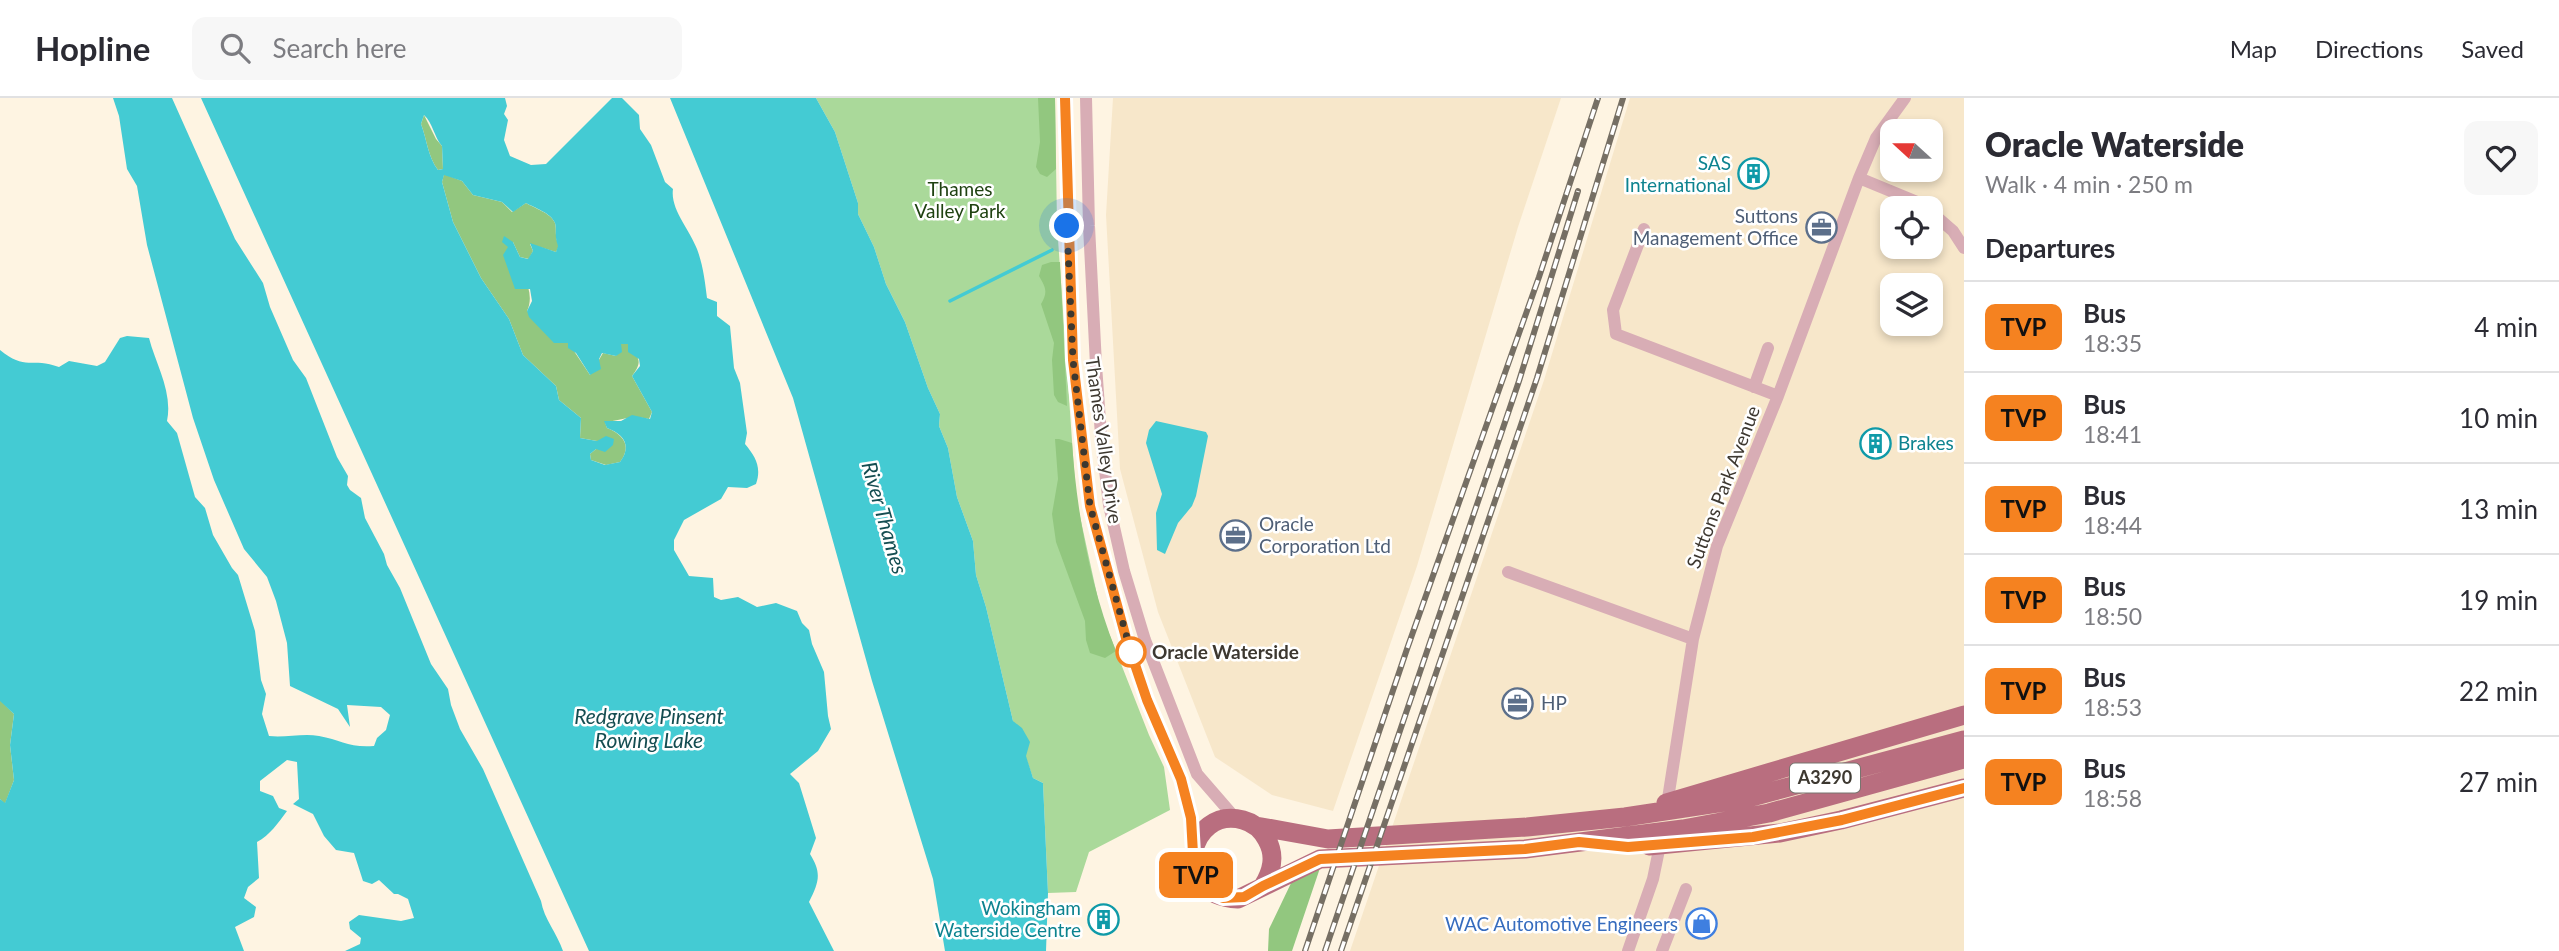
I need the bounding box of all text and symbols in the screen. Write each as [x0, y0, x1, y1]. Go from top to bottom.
search box [192, 17, 682, 80]
text: Hopline [35, 28, 150, 68]
icon: search [216, 29, 254, 67]
text: Search here [272, 32, 407, 64]
text: Map [2230, 34, 2277, 63]
text: Directions [2315, 34, 2423, 63]
text: Saved [2461, 34, 2524, 63]
north arrow [1880, 119, 1942, 182]
map controls [1880, 119, 1943, 336]
button: heart [2464, 121, 2538, 195]
text: Oracle Waterside [1985, 124, 2244, 164]
place label: SAS International [1625, 151, 1731, 196]
building icon: SAS International [1737, 157, 1771, 191]
text: Walk · 4 min · 250 m [1985, 170, 2193, 198]
park label: Thames Valley Park [915, 177, 1006, 222]
button: locate [1880, 196, 1943, 259]
place label: Suttons Management Office [1633, 204, 1798, 249]
your location [1049, 208, 1084, 243]
office icon: Suttons Management Office [1804, 210, 1838, 244]
text: Departures [1985, 232, 2115, 264]
button: layers [1880, 273, 1943, 336]
text: Bus [2083, 297, 2126, 329]
text: 4 min [2474, 311, 2538, 343]
text: TVP [2001, 312, 2046, 341]
text: 18:35 [2083, 329, 2142, 357]
street label: Thames Valley Drive [1081, 355, 1128, 525]
text: Bus [2083, 388, 2126, 420]
street label: Suttons Park Avenue [1681, 402, 1764, 571]
text: 10 min [2459, 402, 2538, 434]
text: TVP [2001, 403, 2046, 432]
text: 18:41 [2083, 420, 2142, 448]
building icon: Brakes [1858, 426, 1892, 460]
place label: Brakes [1898, 431, 1954, 454]
water label: River Thames [857, 458, 913, 577]
text: Bus [2083, 479, 2126, 511]
text: 13 min [2459, 493, 2538, 525]
text: TVP [2001, 494, 2046, 523]
text: 18:44 [2083, 511, 2142, 539]
place label: Oracle Corporation Ltd [1259, 512, 1391, 557]
office icon: Oracle Corporation Ltd [1219, 518, 1253, 552]
text: Bus [2083, 570, 2126, 602]
text: 19 min [2459, 584, 2538, 616]
text: TVP [2001, 585, 2046, 614]
text: 18:50 [2083, 602, 2142, 630]
marker: Oracle Waterside [1116, 637, 1146, 667]
place label: Oracle Waterside [1152, 640, 1299, 663]
text: Bus [2083, 661, 2126, 693]
text: 22 min [2459, 675, 2538, 707]
text: TVP [2001, 676, 2046, 705]
office icon: HP [1501, 686, 1535, 720]
place label: HP [1541, 691, 1567, 714]
text: 18:53 [2083, 693, 2142, 721]
water label: Redgrave Pinsent Rowing Lake [574, 703, 724, 752]
text: Bus [2083, 752, 2126, 784]
road number: A3290 [1790, 764, 1860, 792]
text: 27 min [2459, 766, 2538, 798]
text: TVP [2001, 767, 2046, 796]
text: 18:58 [2083, 784, 2142, 812]
line badge: TVP [1156, 852, 1236, 898]
text: TVP [1173, 860, 1219, 889]
place label: Wokingham Waterside Centre [935, 896, 1081, 941]
building icon: Wokingham Waterside Centre [1087, 902, 1121, 936]
shop icon: WAC Automotive Engineers [1684, 907, 1718, 941]
place label: WAC Automotive Engineers [1445, 912, 1678, 935]

